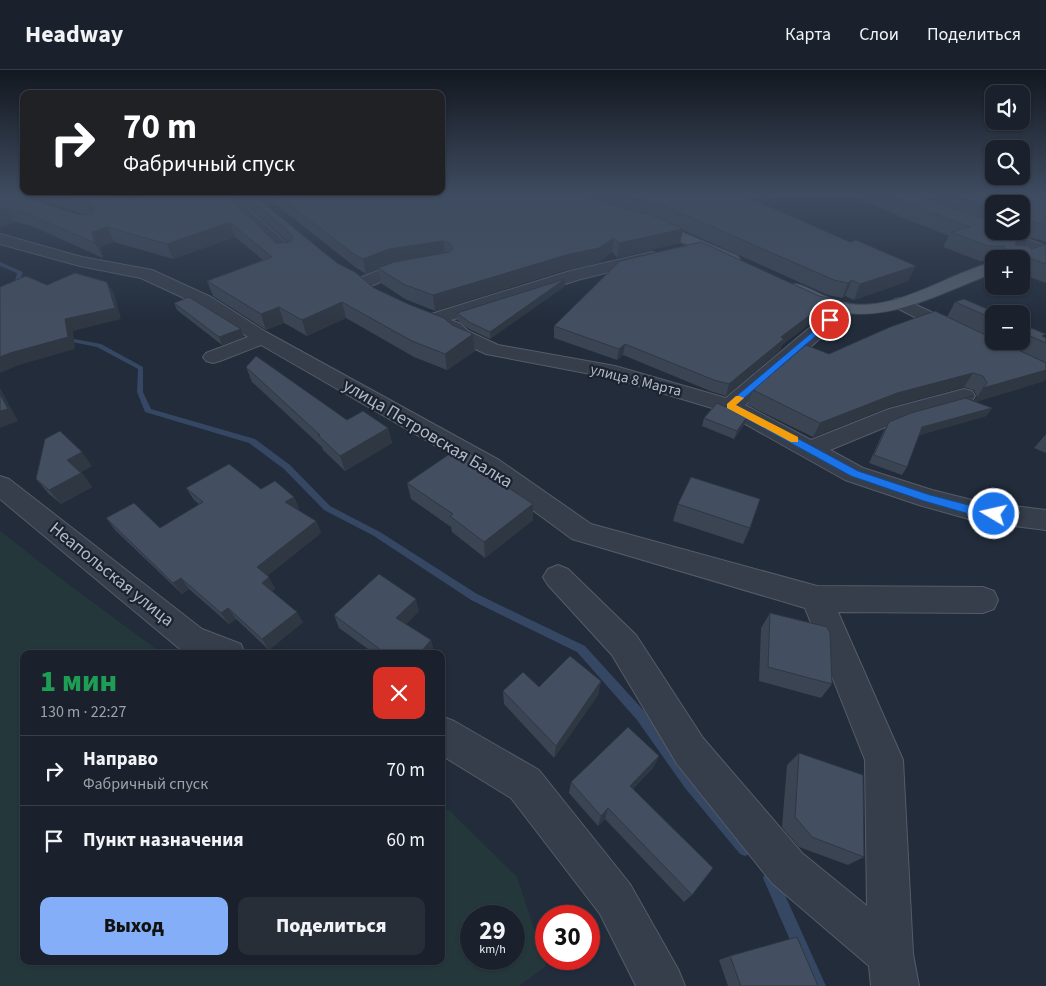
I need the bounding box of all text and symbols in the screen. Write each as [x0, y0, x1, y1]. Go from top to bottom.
text: Headway [25, 17, 123, 52]
text: Карта [785, 22, 831, 47]
text: Слои [859, 22, 899, 47]
text: Поделиться [927, 22, 1021, 47]
map controls [985, 85, 1030, 350]
button: sound [985, 85, 1030, 130]
text: 70 m [123, 102, 197, 152]
icon: right [40, 110, 105, 175]
button: search [985, 140, 1030, 185]
text: Фабричный спуск [123, 148, 295, 180]
button: layers [985, 195, 1030, 240]
button: + [985, 250, 1030, 295]
pin [809, 299, 851, 341]
button: − [985, 305, 1030, 350]
icon: arrive [816, 306, 844, 334]
street label: улица 8 Марта [588, 359, 684, 402]
street label: улица Петровская Балка [338, 373, 517, 494]
position arrow [967, 487, 1019, 539]
street label: Неапольская улица [44, 516, 179, 632]
text: 1 мин [40, 660, 117, 703]
button: close [373, 667, 425, 719]
text: 130 m · 22:27 [40, 701, 127, 723]
text: Направо [83, 746, 158, 773]
icon: right [40, 757, 68, 785]
text: 70 m [387, 757, 425, 784]
text: Фабричный спуск [83, 773, 208, 795]
icon: arrive [40, 827, 68, 855]
text: Пункт назначения [83, 827, 244, 854]
text: 60 m [387, 827, 425, 854]
button: Выход [40, 897, 228, 955]
button: Поделиться [238, 897, 425, 955]
speed limit sign: 30 [535, 905, 600, 970]
text: 29 [479, 913, 506, 949]
text: km/h [479, 941, 506, 958]

